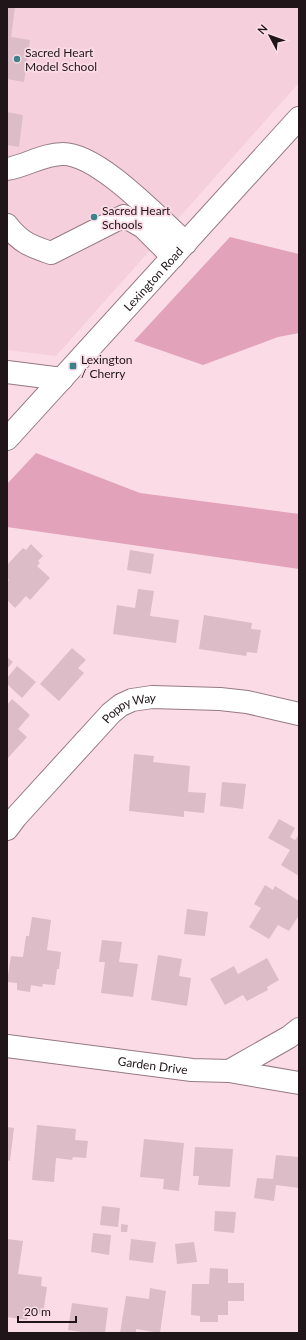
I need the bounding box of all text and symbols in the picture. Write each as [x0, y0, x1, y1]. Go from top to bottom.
north arrow [250, 16, 290, 56]
text: N [254, 22, 270, 37]
place label: Sacred Heart Model School [25, 45, 97, 74]
marker: Sacred Heart Model School [12, 54, 22, 64]
place label: Sacred Heart Schools [102, 203, 171, 232]
marker: Sacred Heart Schools [89, 212, 99, 222]
street label: Lexington Road [120, 243, 186, 314]
place label: Lexington / Cherry [81, 352, 133, 381]
marker: Lexington / Cherry [68, 361, 78, 371]
street label: Poppy Way [98, 689, 157, 726]
street label: Garden Drive [117, 1053, 189, 1077]
scale bar [18, 1298, 76, 1324]
text: 20 m [24, 1304, 51, 1319]

